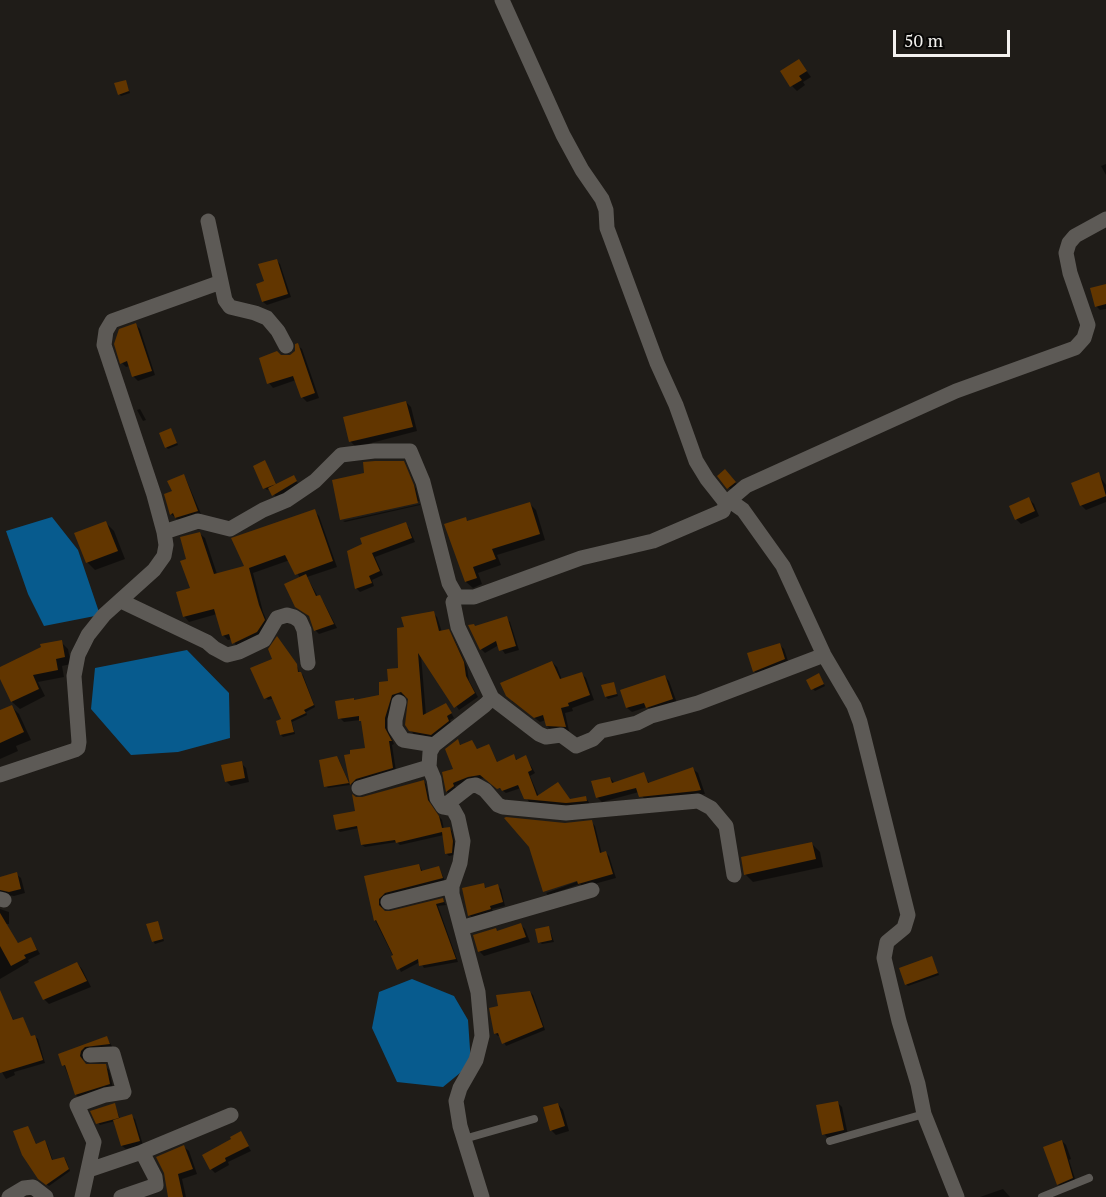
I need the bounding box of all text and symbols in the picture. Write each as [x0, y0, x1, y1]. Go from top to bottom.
scale bar [896, 18, 1013, 56]
text: 50 m [904, 28, 943, 52]

